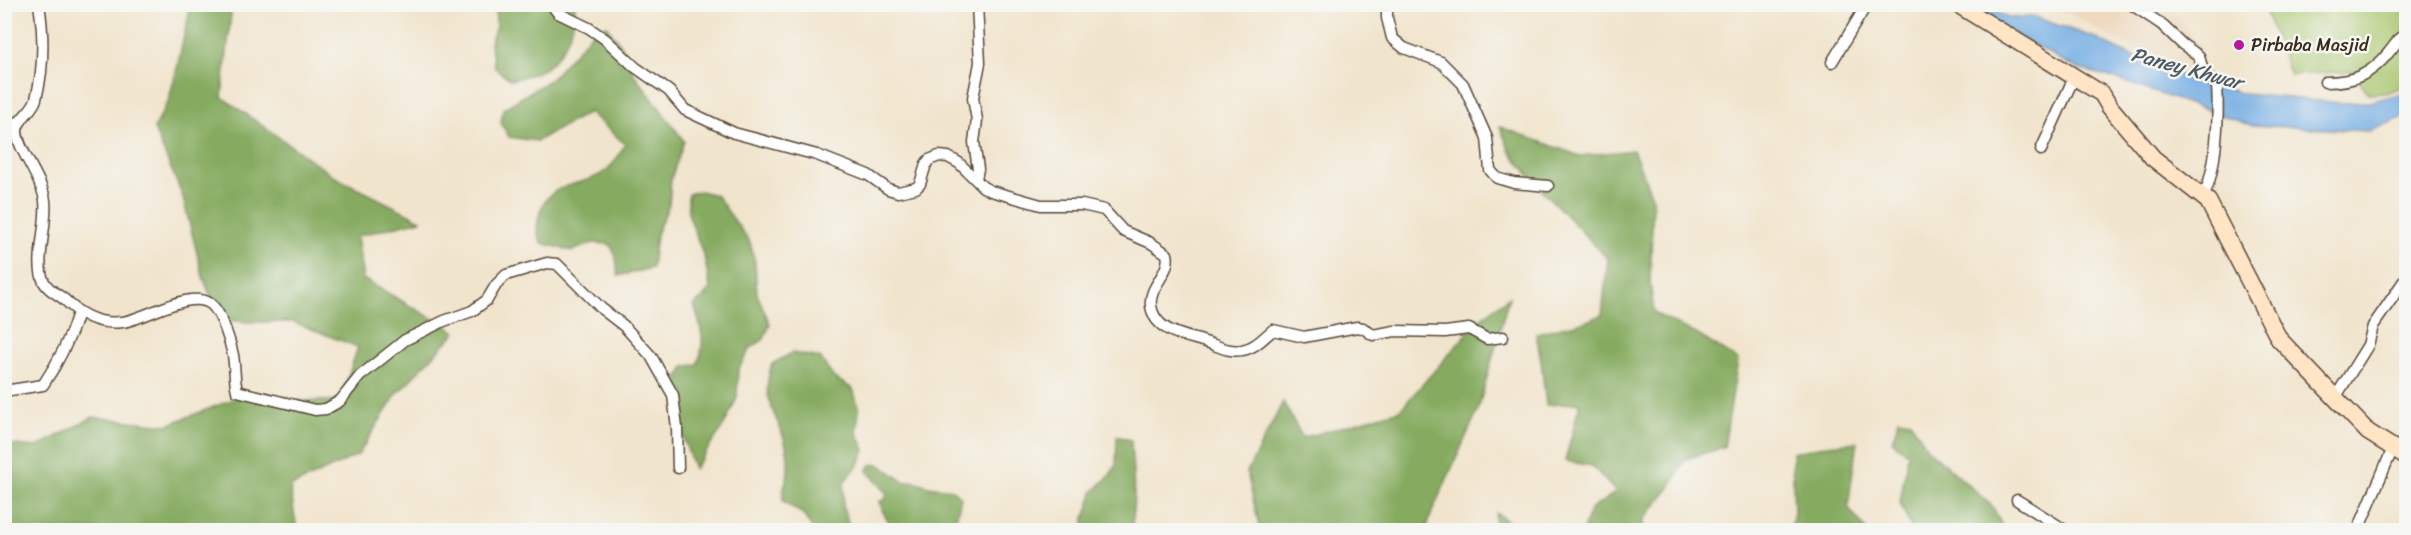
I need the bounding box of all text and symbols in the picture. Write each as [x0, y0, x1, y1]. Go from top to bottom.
place label: Pirbaba Masjid [2251, 29, 2370, 61]
water label: Paney Khwar [2128, 37, 2250, 101]
marker: Pirbaba Masjid [2232, 38, 2246, 52]

